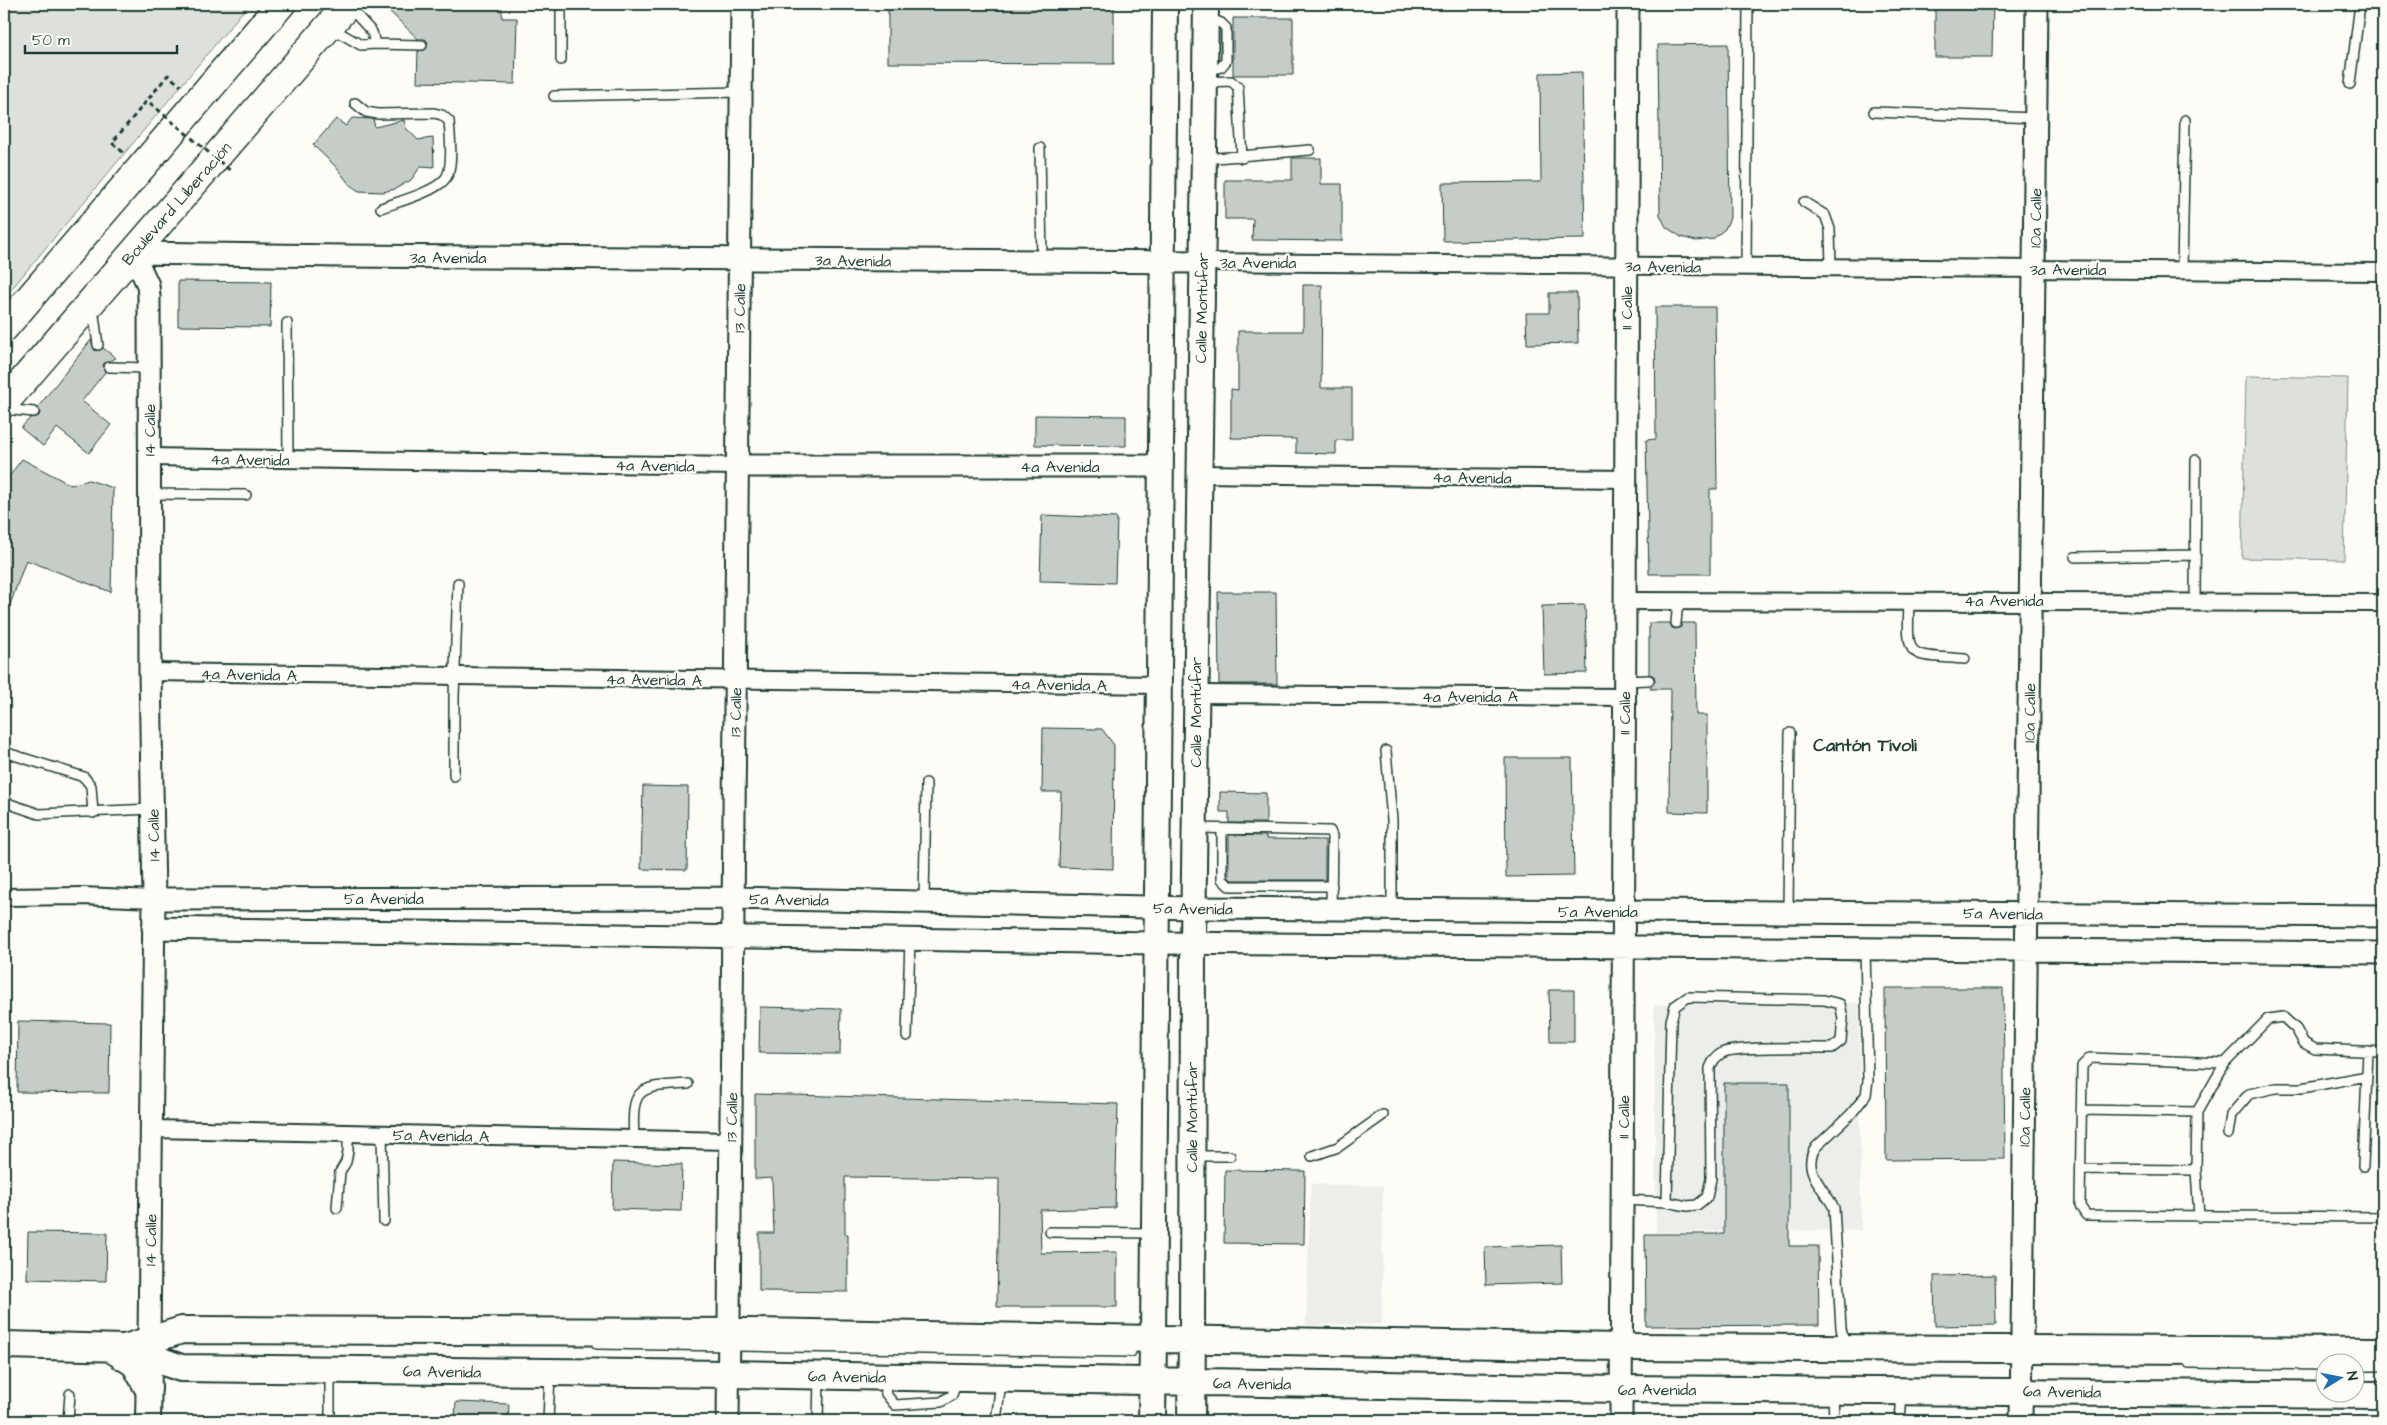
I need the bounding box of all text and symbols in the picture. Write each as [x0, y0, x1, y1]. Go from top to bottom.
scale bar [25, 22, 178, 54]
text: 50 m [32, 30, 70, 51]
street label: Boulevard Liberación [117, 137, 237, 270]
street label: 10a Calle [2024, 188, 2048, 248]
street label: 3a Avenida [410, 247, 486, 269]
street label: 3a Avenida [814, 249, 891, 273]
street label: Calle Montúfar [1190, 252, 1214, 364]
street label: 3a Avenida [1220, 252, 1296, 274]
street label: 3a Avenida [1624, 255, 1701, 279]
street label: 3a Avenida [2030, 259, 2106, 281]
street label: 13 Calle [729, 283, 751, 333]
street label: 11 Calle [1616, 286, 1638, 330]
street label: 14 Calle [139, 403, 161, 456]
street label: 4a Avenida [210, 448, 290, 472]
street label: 4a Avenida [615, 454, 695, 478]
street label: 4a Avenida [1020, 456, 1100, 478]
street label: 4a Avenida [1432, 466, 1512, 490]
street label: 4a Avenida [1964, 590, 2044, 612]
street label: Calle Montúfar [1185, 656, 1207, 767]
street label: 4a Avenida A [201, 663, 297, 687]
street label: 4a Avenida A [606, 668, 702, 692]
street label: 4a Avenida A [1011, 673, 1107, 697]
street label: 10a Calle [2018, 683, 2042, 743]
street label: 4a Avenida A [1422, 686, 1518, 708]
street label: 13 Calle [725, 687, 747, 737]
street label: 11 Calle [1614, 691, 1636, 735]
district label: Cantón Tivoli [1813, 733, 1917, 758]
street label: 14 Calle [143, 808, 165, 861]
street label: 5a Avenida [344, 888, 424, 910]
street label: 5a Avenida [749, 888, 829, 912]
street label: 5a Avenida [1153, 897, 1233, 921]
street label: 5a Avenida [1558, 901, 1638, 923]
street label: 5a Avenida [1963, 902, 2043, 926]
street label: Calle Montúfar [1181, 1061, 1203, 1172]
street label: 10a Calle [2013, 1087, 2037, 1147]
street label: 13 Calle [721, 1092, 743, 1142]
street label: 11 Calle [1613, 1095, 1635, 1139]
street label: 5a Avenida A [393, 1124, 489, 1148]
street label: 14 Calle [140, 1213, 162, 1266]
north arrow [2314, 1352, 2364, 1402]
street label: 6a Avenida [403, 1360, 481, 1384]
street label: 6a Avenida [808, 1365, 886, 1389]
text: N [2341, 1370, 2362, 1382]
street label: 6a Avenida [1213, 1372, 1291, 1396]
street label: 6a Avenida [1618, 1379, 1696, 1401]
street label: 6a Avenida [2023, 1380, 2101, 1404]

